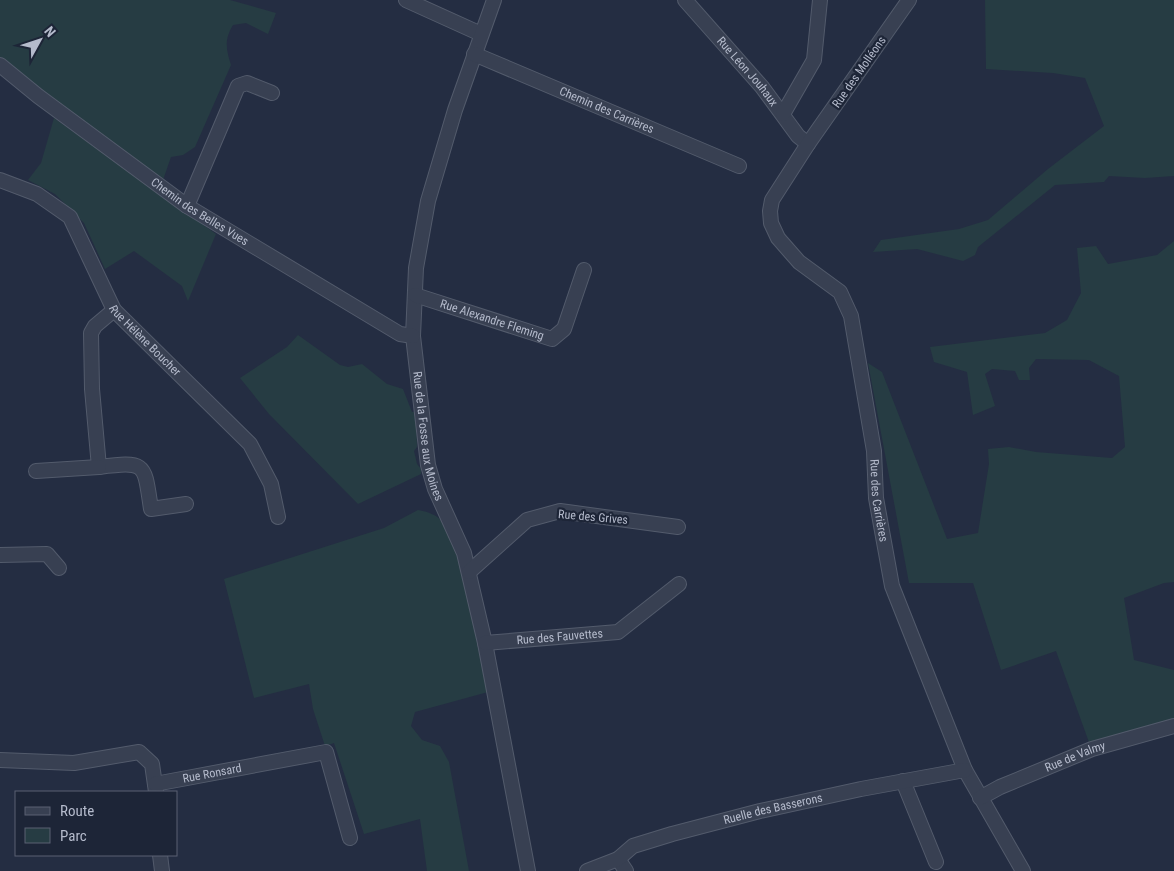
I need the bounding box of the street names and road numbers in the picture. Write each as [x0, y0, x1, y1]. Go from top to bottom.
street label: Rue Léon Jouhaux [714, 34, 781, 109]
street label: Rue des Molléons [829, 34, 889, 110]
street label: Chemin des Carrières [557, 84, 656, 136]
street label: Chemin des Belles Vues [148, 175, 251, 248]
street label: Rue Alexandre Fleming [438, 297, 546, 343]
street label: Rue Hélène Boucher [106, 303, 184, 379]
street label: Rue de la Fosse aux Moines [410, 370, 446, 503]
street label: Rue des Carrières [867, 459, 891, 543]
street label: Rue des Grives [558, 507, 628, 527]
street label: Rue des Fauvettes [516, 626, 603, 647]
street label: Rue de Valmy [1043, 739, 1107, 775]
street label: Rue Ronsard [181, 761, 243, 786]
street label: Ruelle des Basserons [722, 791, 824, 827]

